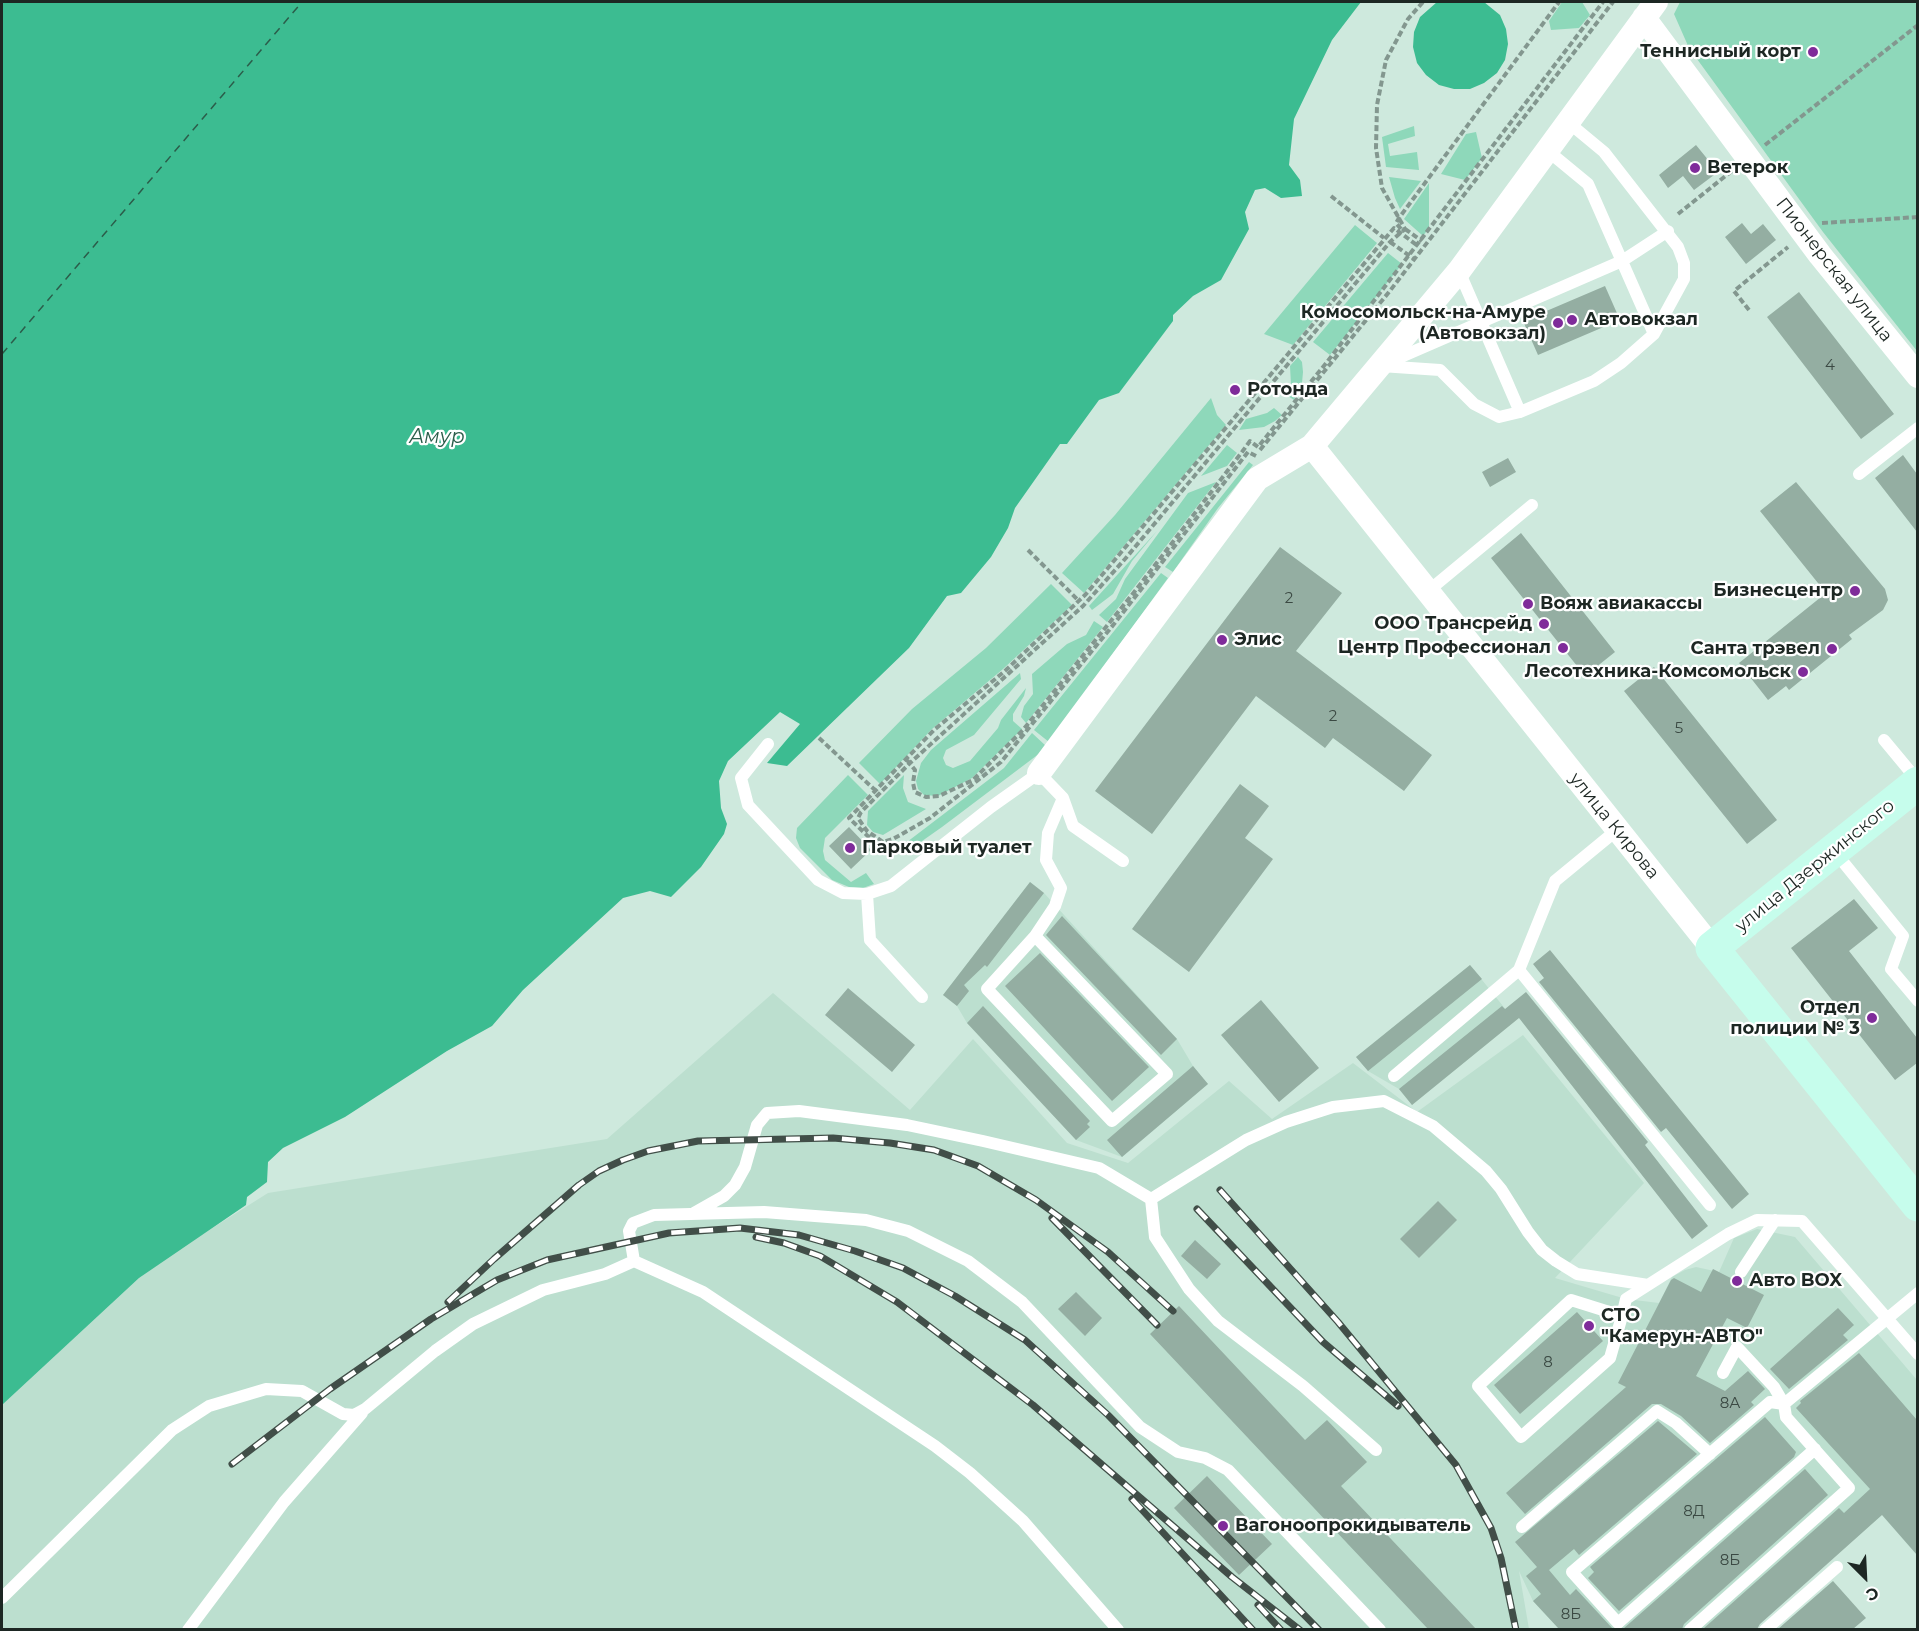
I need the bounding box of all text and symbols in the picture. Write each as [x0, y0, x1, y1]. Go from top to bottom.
place label: Теннисный корт [1640, 41, 1801, 63]
marker: Теннисный корт [1806, 45, 1820, 59]
place label: Ветерок [1707, 157, 1788, 179]
marker: Ветерок [1688, 161, 1702, 175]
street label: Пионерская улица [1771, 194, 1897, 346]
place label: Комосомольск-на-Амуре (Автовокзал) [1301, 302, 1546, 344]
place label: Автовокзал [1584, 309, 1698, 331]
marker: Автовокзал [1565, 313, 1579, 327]
marker: Комосомольск-на-Амуре (Автовокзал) [1551, 316, 1565, 330]
house number: 4 [1825, 357, 1835, 375]
place label: Ротонда [1247, 379, 1328, 401]
marker: Ротонда [1228, 383, 1242, 397]
water label: Амур [409, 425, 465, 449]
place label: Бизнесцентр [1713, 580, 1843, 602]
marker: Бизнесцентр [1848, 584, 1862, 598]
house number: 2 [1285, 590, 1293, 608]
place label: Вояж авиакассы [1540, 593, 1702, 615]
marker: Вояж авиакассы [1521, 597, 1535, 611]
place label: ООО Трансрейд [1374, 613, 1532, 635]
marker: ООО Трансрейд [1537, 617, 1551, 631]
place label: Элис [1234, 629, 1282, 651]
marker: Элис [1215, 633, 1229, 647]
place label: Центр Профессионал [1338, 637, 1551, 659]
place label: Санта трэвел [1691, 638, 1820, 660]
marker: Центр Профессионал [1556, 641, 1570, 655]
marker: Санта трэвел [1825, 642, 1839, 656]
place label: Лесотехника-Комсомольск [1525, 661, 1791, 683]
marker: Лесотехника-Комсомольск [1796, 665, 1810, 679]
house number: 2 [1329, 708, 1337, 726]
house number: 5 [1675, 720, 1683, 738]
street label: улица Кирова [1564, 768, 1664, 884]
street label: улица Дзержинского [1731, 795, 1899, 937]
place label: Парковый туалет [862, 837, 1032, 859]
marker: Парковый туалет [843, 841, 857, 855]
place label: Отдел полиции № 3 [1730, 997, 1860, 1040]
marker: Отдел полиции № 3 [1865, 1011, 1879, 1025]
place label: Авто BOX [1749, 1270, 1842, 1292]
marker: Авто BOX [1730, 1274, 1744, 1288]
place label: СТО "Камерун-АВТО" [1601, 1305, 1763, 1348]
marker: СТО "Камерун-АВТО" [1582, 1319, 1596, 1333]
house number: 8 [1543, 1354, 1553, 1372]
house number: 8А [1720, 1395, 1740, 1413]
house number: 8Д [1683, 1503, 1705, 1521]
place label: Вагоноопрокидыватель [1235, 1515, 1471, 1537]
marker: Вагоноопрокидыватель [1216, 1519, 1230, 1533]
north arrow [1835, 1547, 1895, 1607]
house number: 8Б [1720, 1552, 1740, 1570]
text: С [1863, 1583, 1882, 1605]
house number: 8Б [1561, 1606, 1581, 1624]

